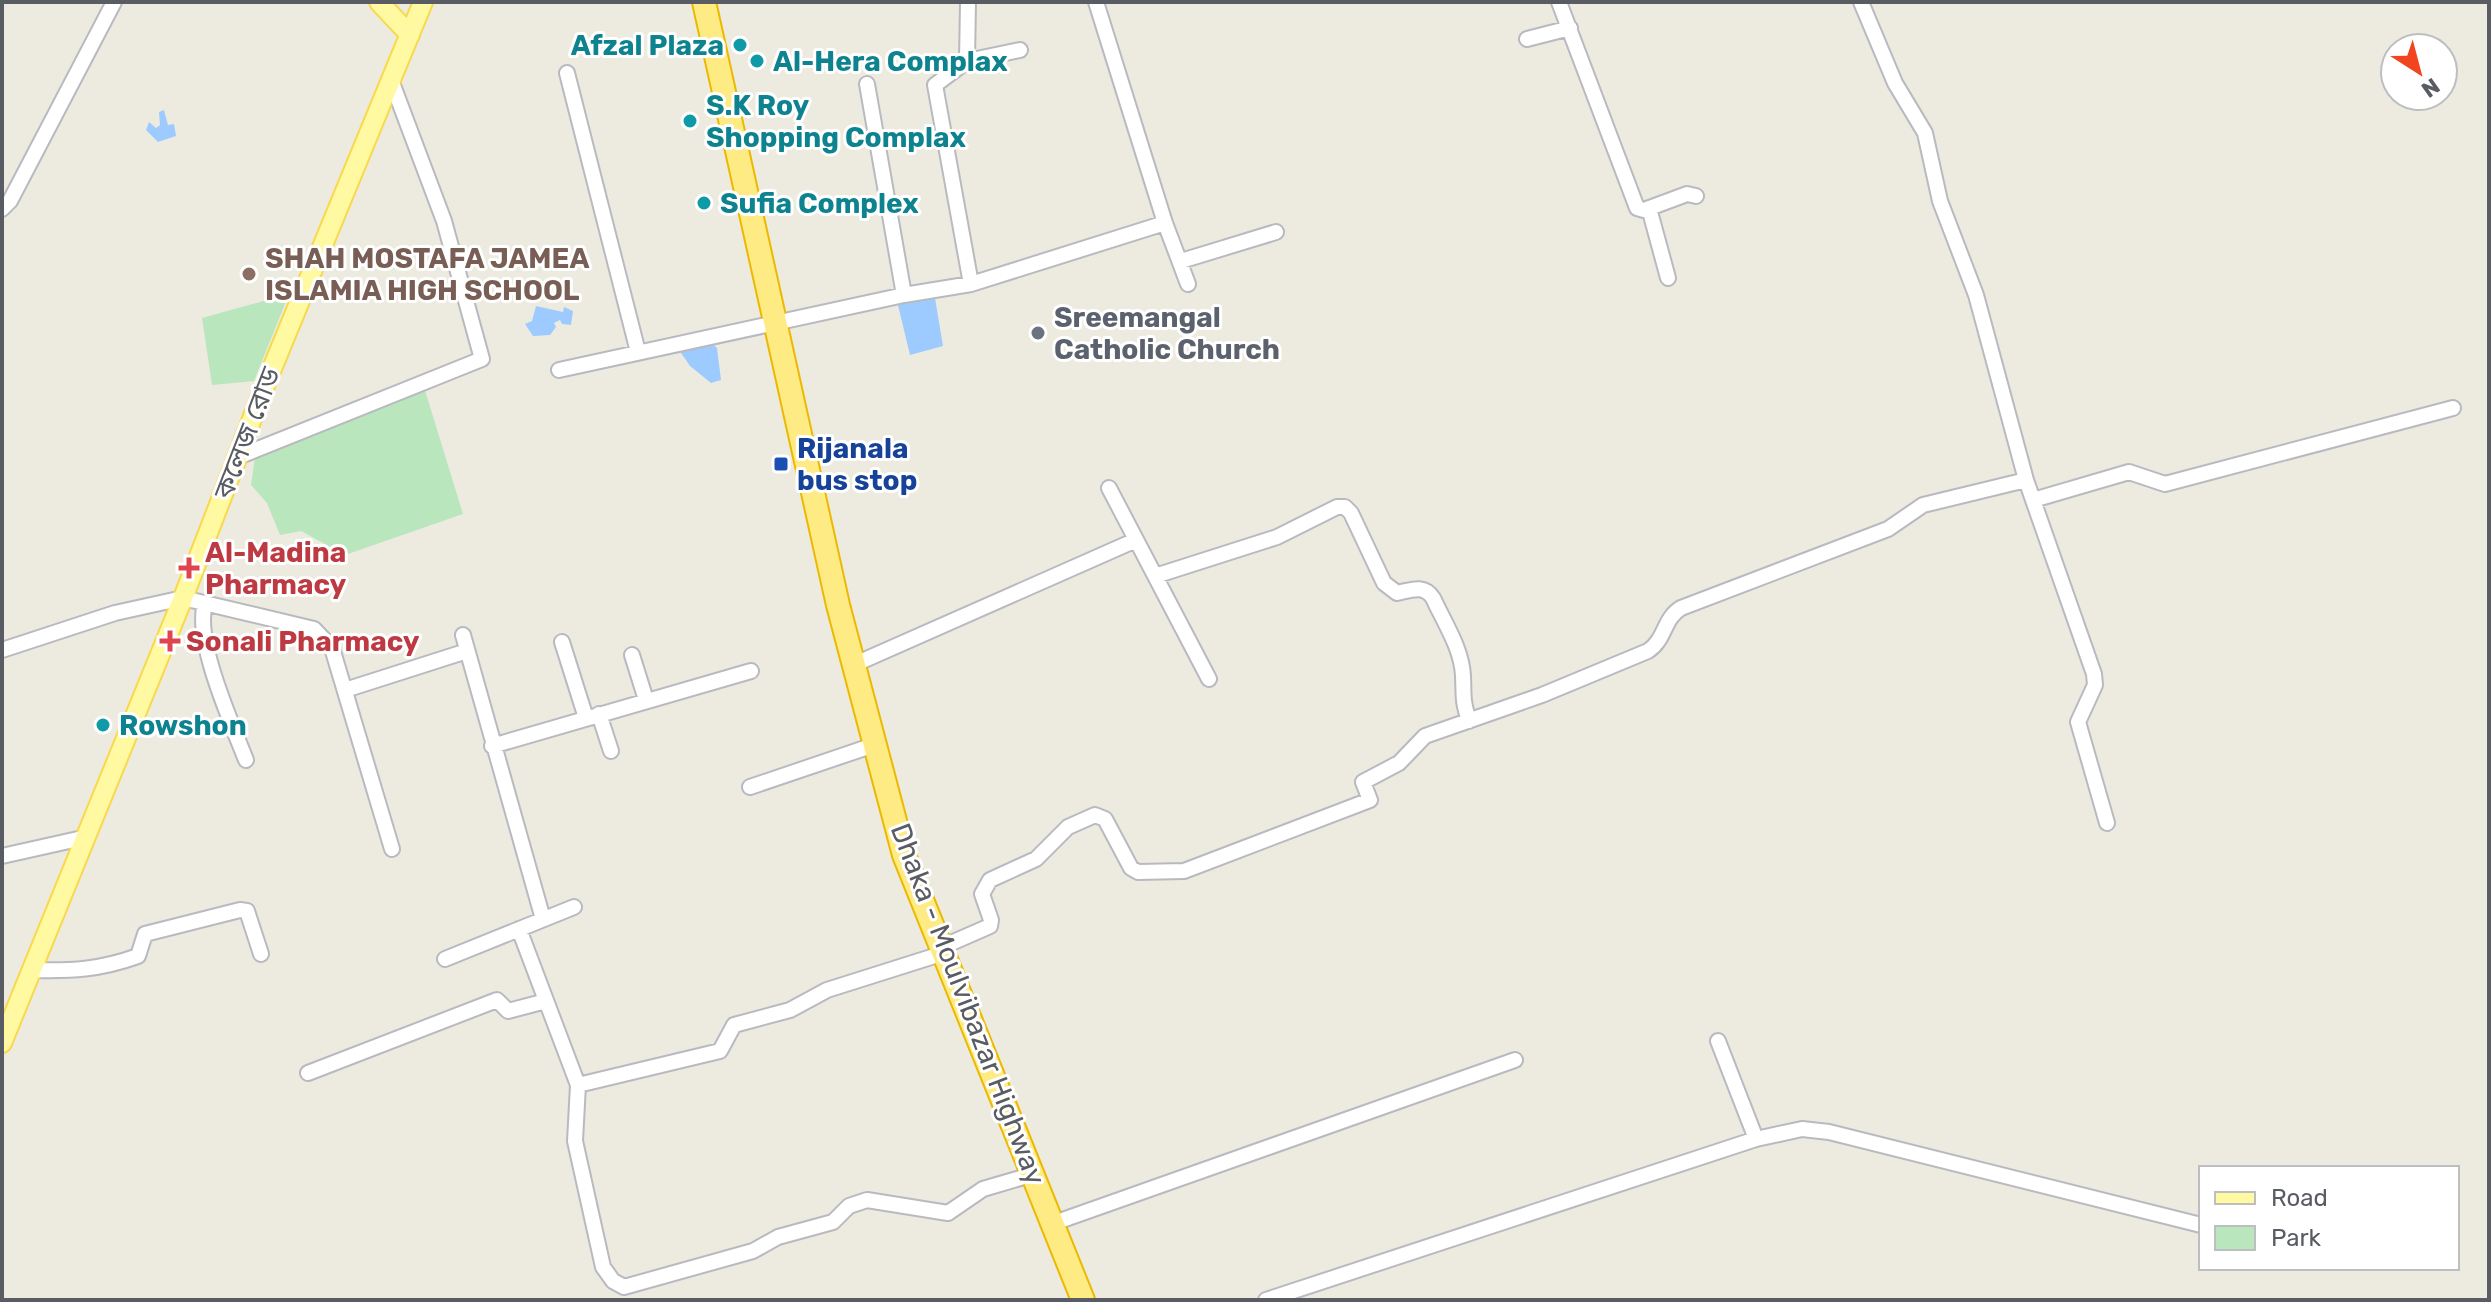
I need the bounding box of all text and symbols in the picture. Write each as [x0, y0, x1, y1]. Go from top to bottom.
place label: Afzal Plaza [571, 29, 724, 62]
north arrow [2379, 32, 2459, 112]
marker: Afzal Plaza [731, 36, 749, 54]
place label: Al-Hera Complax [773, 45, 1008, 78]
marker: Al-Hera Complax [748, 52, 766, 70]
text: N [2416, 72, 2445, 103]
place label: S.K Roy Shopping Complax [706, 89, 967, 154]
marker: S.K Roy Shopping Complax [681, 112, 699, 130]
place label: Sufia Complex [720, 187, 919, 220]
marker: Sufia Complex [695, 194, 713, 212]
place label: SHAH MOSTAFA JAMEA ISLAMIA HIGH SCHOOL [265, 242, 589, 307]
marker: SHAH MOSTAFA JAMEA ISLAMIA HIGH SCHOOL [240, 265, 258, 283]
place label: Sreemangal Catholic Church [1054, 301, 1280, 366]
marker: Sreemangal Catholic Church [1029, 324, 1047, 342]
street label: কলেজ রোড [206, 362, 288, 504]
place label: Rijanala bus stop [797, 432, 917, 497]
marker: Rijanala bus stop [772, 455, 790, 473]
place label: Al-Madina Pharmacy [205, 536, 347, 601]
marker: Al-Madina Pharmacy [180, 559, 198, 577]
place label: Sonali Pharmacy [186, 625, 420, 658]
marker: Sonali Pharmacy [161, 632, 179, 650]
place label: Rowshon [119, 709, 247, 742]
marker: Rowshon [94, 716, 112, 734]
street label: Dhaka - Moulvibazar Highway [884, 819, 1052, 1189]
legend [2199, 1166, 2459, 1270]
text: Road [2271, 1184, 2328, 1212]
text: Park [2271, 1224, 2322, 1252]

